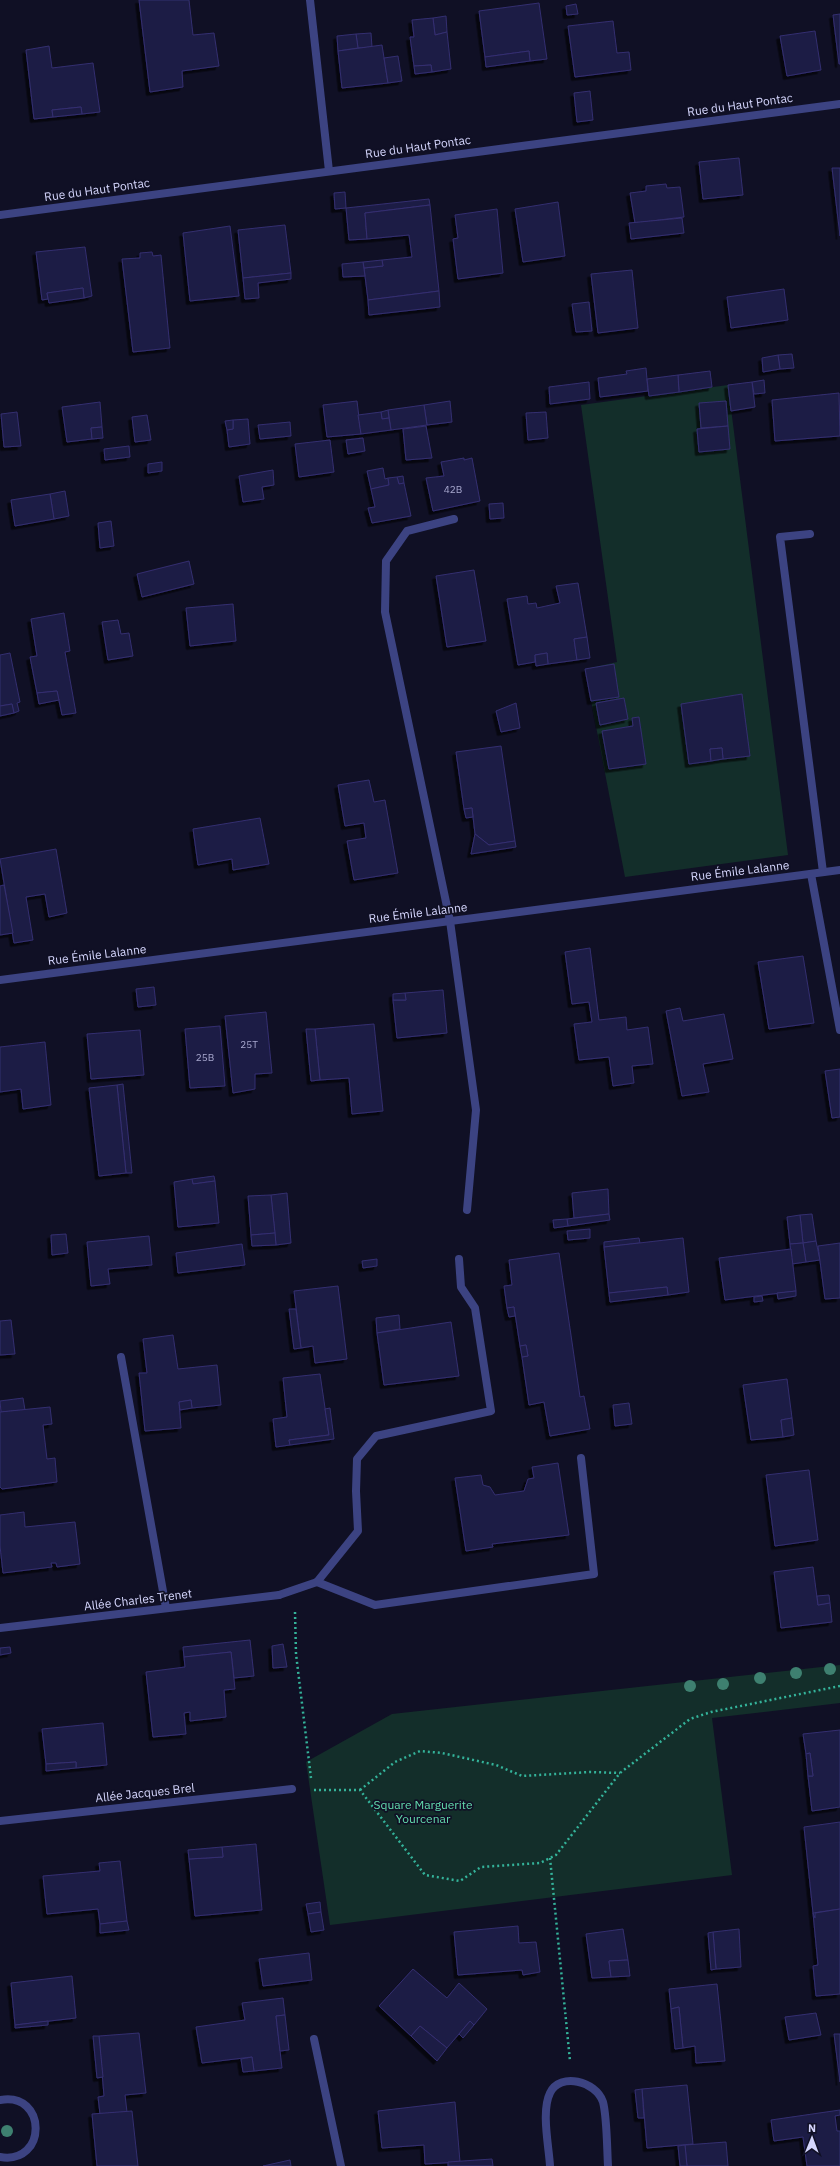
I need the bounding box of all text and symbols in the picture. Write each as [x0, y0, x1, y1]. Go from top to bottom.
street label: Rue du Haut Pontac [686, 90, 794, 119]
street label: Rue du Haut Pontac [364, 132, 472, 161]
street label: Rue du Haut Pontac [43, 175, 151, 204]
house number: 42B [444, 483, 462, 496]
street label: Rue Émile Lalanne [690, 857, 791, 884]
street label: Rue Émile Lalanne [368, 899, 469, 926]
street label: Rue Émile Lalanne [47, 941, 148, 968]
house number: 25T [240, 1038, 258, 1051]
house number: 25B [196, 1051, 214, 1064]
street label: Allée Charles Trenet [83, 1585, 193, 1614]
street label: Allée Jacques Brel [95, 1780, 195, 1805]
park label: Square Marguerite Yourcenar [373, 1797, 473, 1826]
north arrow [792, 2118, 832, 2158]
text: N [808, 2121, 816, 2135]

